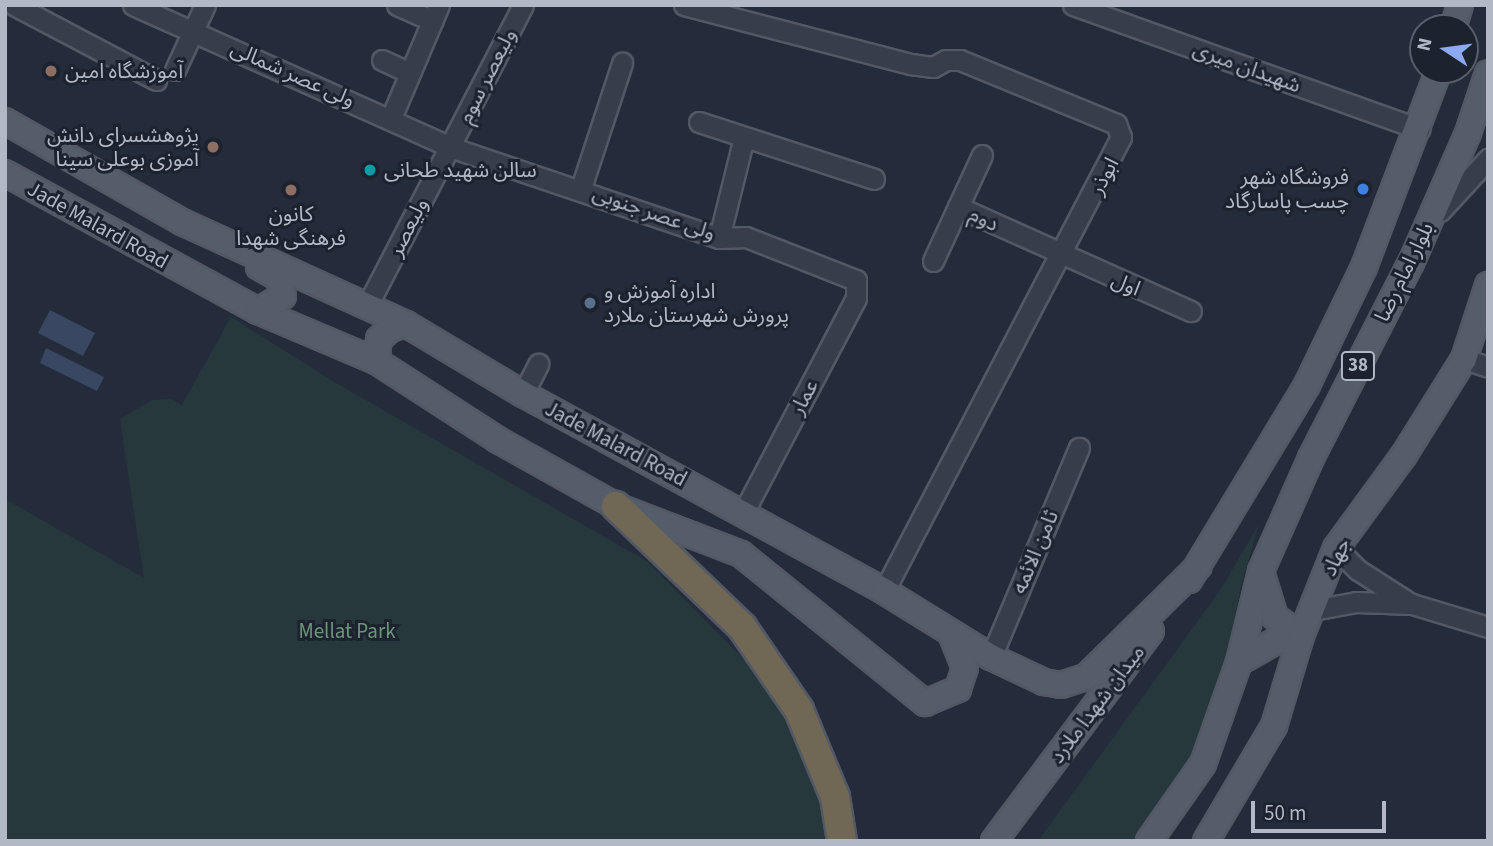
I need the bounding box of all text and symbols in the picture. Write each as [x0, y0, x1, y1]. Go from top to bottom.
north arrow [1409, 14, 1479, 84]
street label: ولیعصر سوم [452, 25, 522, 127]
street label: ولی عصر شمالی [227, 35, 359, 113]
text: N [1410, 35, 1440, 54]
street label: شهیدان میری [1190, 36, 1304, 98]
place label: آموزشگاه امین [65, 58, 183, 84]
marker: آموزشگاه امین [43, 63, 59, 79]
place label: پژوهشسرای دانش آموزی بوعلی سینا [47, 122, 199, 172]
marker: پژوهشسرای دانش آموزی بوعلی سینا [205, 139, 221, 155]
street label: ابوذر [1084, 153, 1124, 199]
place label: سالن شهید طحانی [384, 157, 537, 183]
marker: سالن شهید طحانی [362, 162, 378, 178]
place label: فروشگاه شهر چسب پاسارگاد [1225, 164, 1349, 214]
street label: Jade Malard Road [23, 176, 173, 274]
street label: ولی عصر جنوبی [589, 180, 719, 246]
marker: فروشگاه شهر چسب پاسارگاد [1355, 181, 1371, 197]
marker: کانون فرهنگی شهدا [283, 182, 299, 198]
street label: ولیعصر [383, 194, 433, 260]
place label: کانون فرهنگی شهدا [236, 201, 346, 251]
street label: دوم [965, 201, 1003, 237]
street label: بلوار امام رضا [1369, 218, 1439, 326]
street label: اول [1108, 267, 1144, 301]
place label: اداره آموزش و پرورش شهرستان ملارد [604, 278, 789, 328]
marker: اداره آموزش و پرورش شهرستان ملارد [582, 295, 598, 311]
road number: 38 [1340, 350, 1376, 382]
street label: عمار [784, 375, 824, 419]
street label: Jade Malard Road [541, 396, 691, 492]
street label: ثامن الائمه [1006, 507, 1064, 597]
street label: جهاد [1316, 534, 1356, 580]
park label: Mellat Park [298, 618, 396, 644]
street label: میدان شهدا ملارد [1044, 640, 1150, 768]
scale bar [1255, 786, 1390, 830]
text: 50 m [1264, 798, 1306, 828]

